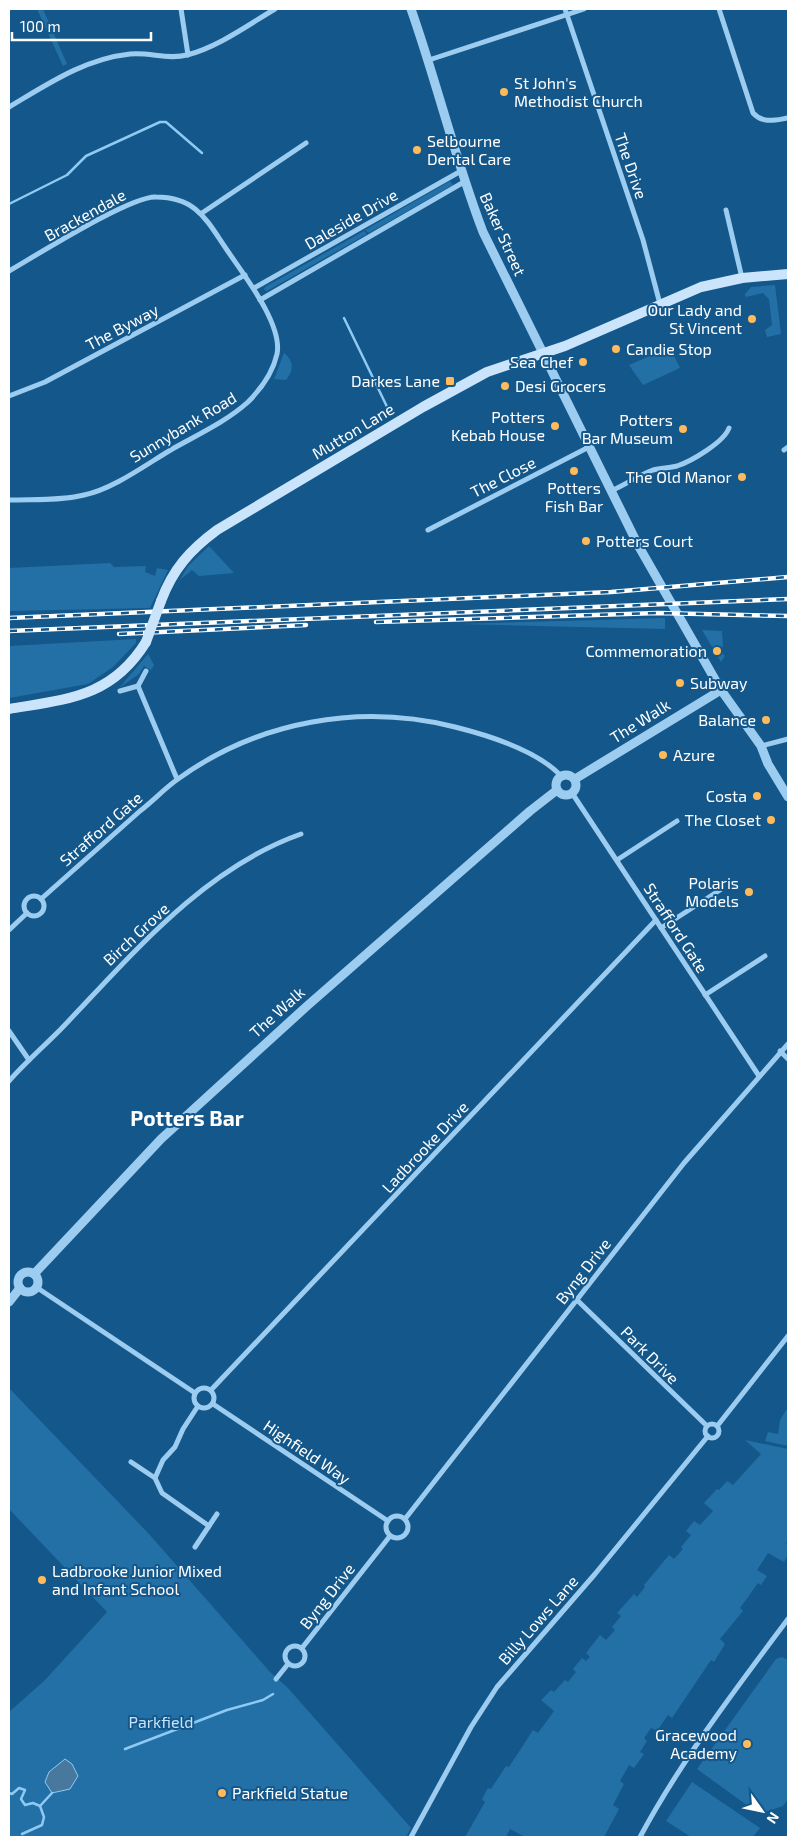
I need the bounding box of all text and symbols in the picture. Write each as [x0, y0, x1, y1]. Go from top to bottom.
scale bar [12, 10, 151, 42]
text: 100 m [20, 17, 61, 35]
place label: St John's Methodist Church [514, 73, 643, 110]
marker: St John's Methodist Church [498, 86, 510, 98]
street label: The Drive [611, 130, 652, 201]
place label: Selbourne Dental Care [427, 131, 511, 168]
marker: Selbourne Dental Care [411, 144, 423, 156]
street label: Brackendale [41, 184, 129, 245]
street label: Daleside Drive [301, 184, 401, 253]
street label: Baker Street [477, 189, 530, 278]
street label: The Byway [82, 299, 162, 354]
place label: Our Lady and St Vincent [647, 300, 742, 337]
marker: Our Lady and St Vincent [746, 313, 758, 325]
place label: Candie Stop [626, 339, 712, 358]
marker: Candie Stop [610, 343, 622, 355]
place label: Sea Chef [510, 352, 574, 371]
marker: Sea Chef [577, 356, 589, 368]
place label: Darkes Lane [351, 371, 440, 390]
marker: Darkes Lane [444, 375, 456, 387]
place label: Desi Grocers [515, 376, 606, 395]
marker: Desi Grocers [499, 380, 511, 392]
street label: Sunnybank Road [126, 387, 239, 466]
street label: Mutton Lane [308, 399, 397, 462]
place label: Potters Kebab House [451, 407, 545, 444]
place label: Potters Bar Museum [582, 410, 673, 447]
marker: Potters Kebab House [549, 420, 561, 432]
marker: Potters Bar Museum [677, 423, 689, 435]
street label: The Close [467, 452, 538, 501]
marker: Potters Fish Bar [568, 465, 580, 477]
place label: The Old Manor [625, 467, 733, 486]
marker: The Old Manor [736, 471, 748, 483]
place label: Potters Fish Bar [545, 478, 604, 515]
place label: Potters Court [596, 531, 693, 550]
marker: Potters Court [580, 535, 592, 547]
place label: Commemoration [585, 641, 707, 660]
marker: Commemoration [711, 645, 723, 657]
place label: Subway [690, 673, 748, 692]
marker: Subway [674, 677, 686, 689]
street label: The Walk [606, 695, 673, 746]
place label: Balance [698, 710, 756, 729]
marker: Balance [760, 714, 772, 726]
place label: Azure [673, 745, 715, 764]
marker: Azure [657, 749, 669, 761]
place label: Costa [706, 786, 747, 805]
street label: Strafford Gate [56, 788, 146, 870]
marker: Costa [751, 790, 763, 802]
place label: The Closet [684, 810, 761, 829]
marker: The Closet [765, 814, 777, 826]
place label: Polaris Models [685, 873, 739, 910]
street label: Strafford Gate [640, 879, 712, 976]
marker: Polaris Models [743, 886, 755, 898]
street label: Birch Grove [99, 898, 172, 969]
street label: The Walk [245, 982, 308, 1041]
street label: Ladbrooke Drive [378, 1097, 472, 1196]
district label: Potters Bar [130, 1105, 244, 1130]
street label: Byng Drive [551, 1234, 614, 1307]
street label: Park Drive [617, 1322, 683, 1388]
street label: Highfield Way [260, 1416, 355, 1488]
street label: Byng Drive [295, 1559, 358, 1632]
place label: Ladbrooke Junior Mixed and Infant School [52, 1561, 222, 1598]
street label: Billy Lows Lane [494, 1571, 581, 1668]
marker: Ladbrooke Junior Mixed and Infant School [36, 1574, 48, 1586]
park label: Parkfield [129, 1712, 193, 1731]
place label: Gracewood Academy [655, 1725, 738, 1762]
marker: Gracewood Academy [741, 1738, 753, 1750]
place label: Parkfield Statue [232, 1783, 348, 1802]
north arrow [737, 1786, 787, 1836]
marker: Parkfield Statue [216, 1787, 228, 1799]
text: N [763, 1809, 783, 1827]

